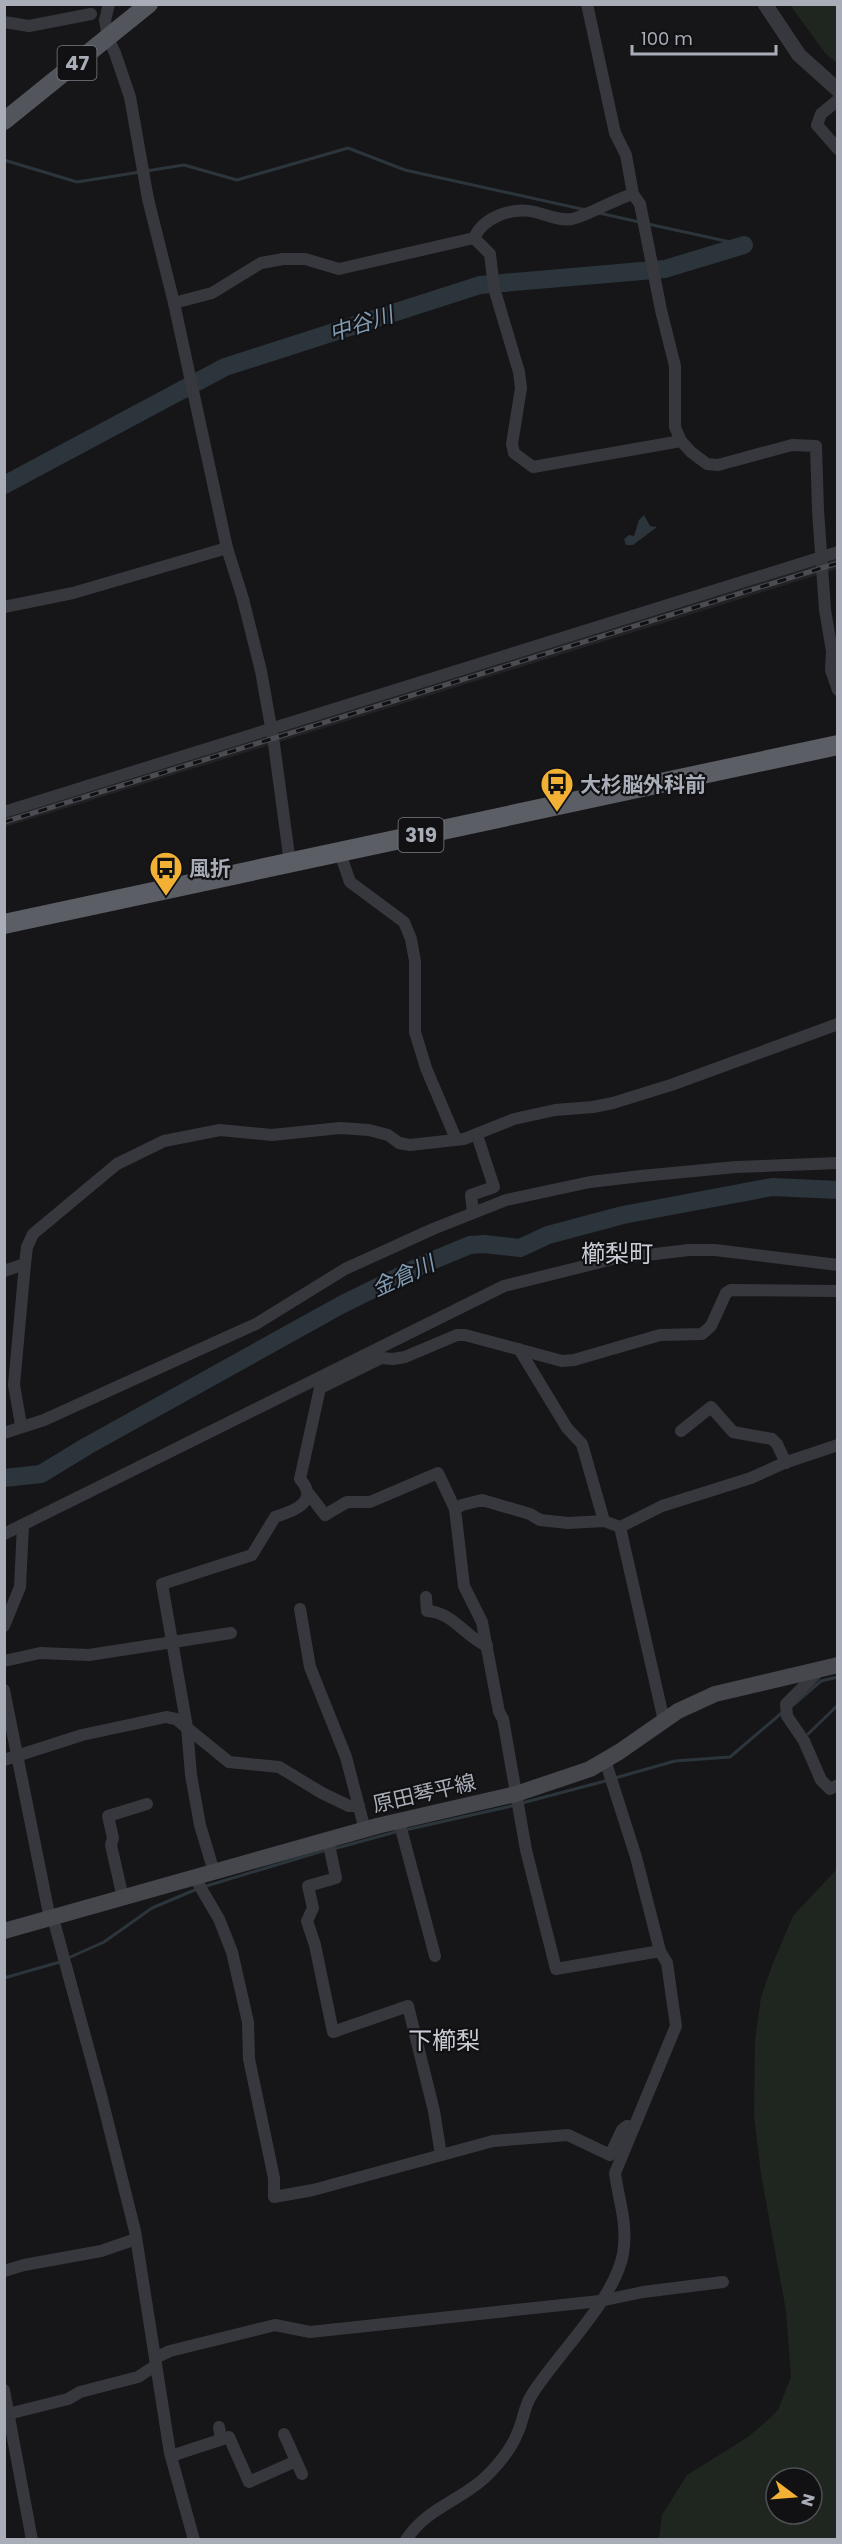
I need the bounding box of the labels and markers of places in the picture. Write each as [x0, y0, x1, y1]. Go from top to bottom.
bus stop icon: 大杉脳外科前 [539, 766, 575, 813]
place label: 大杉脳外科前 [580, 770, 706, 799]
bus stop icon: 風折 [148, 850, 184, 897]
place label: 風折 [189, 854, 231, 883]

